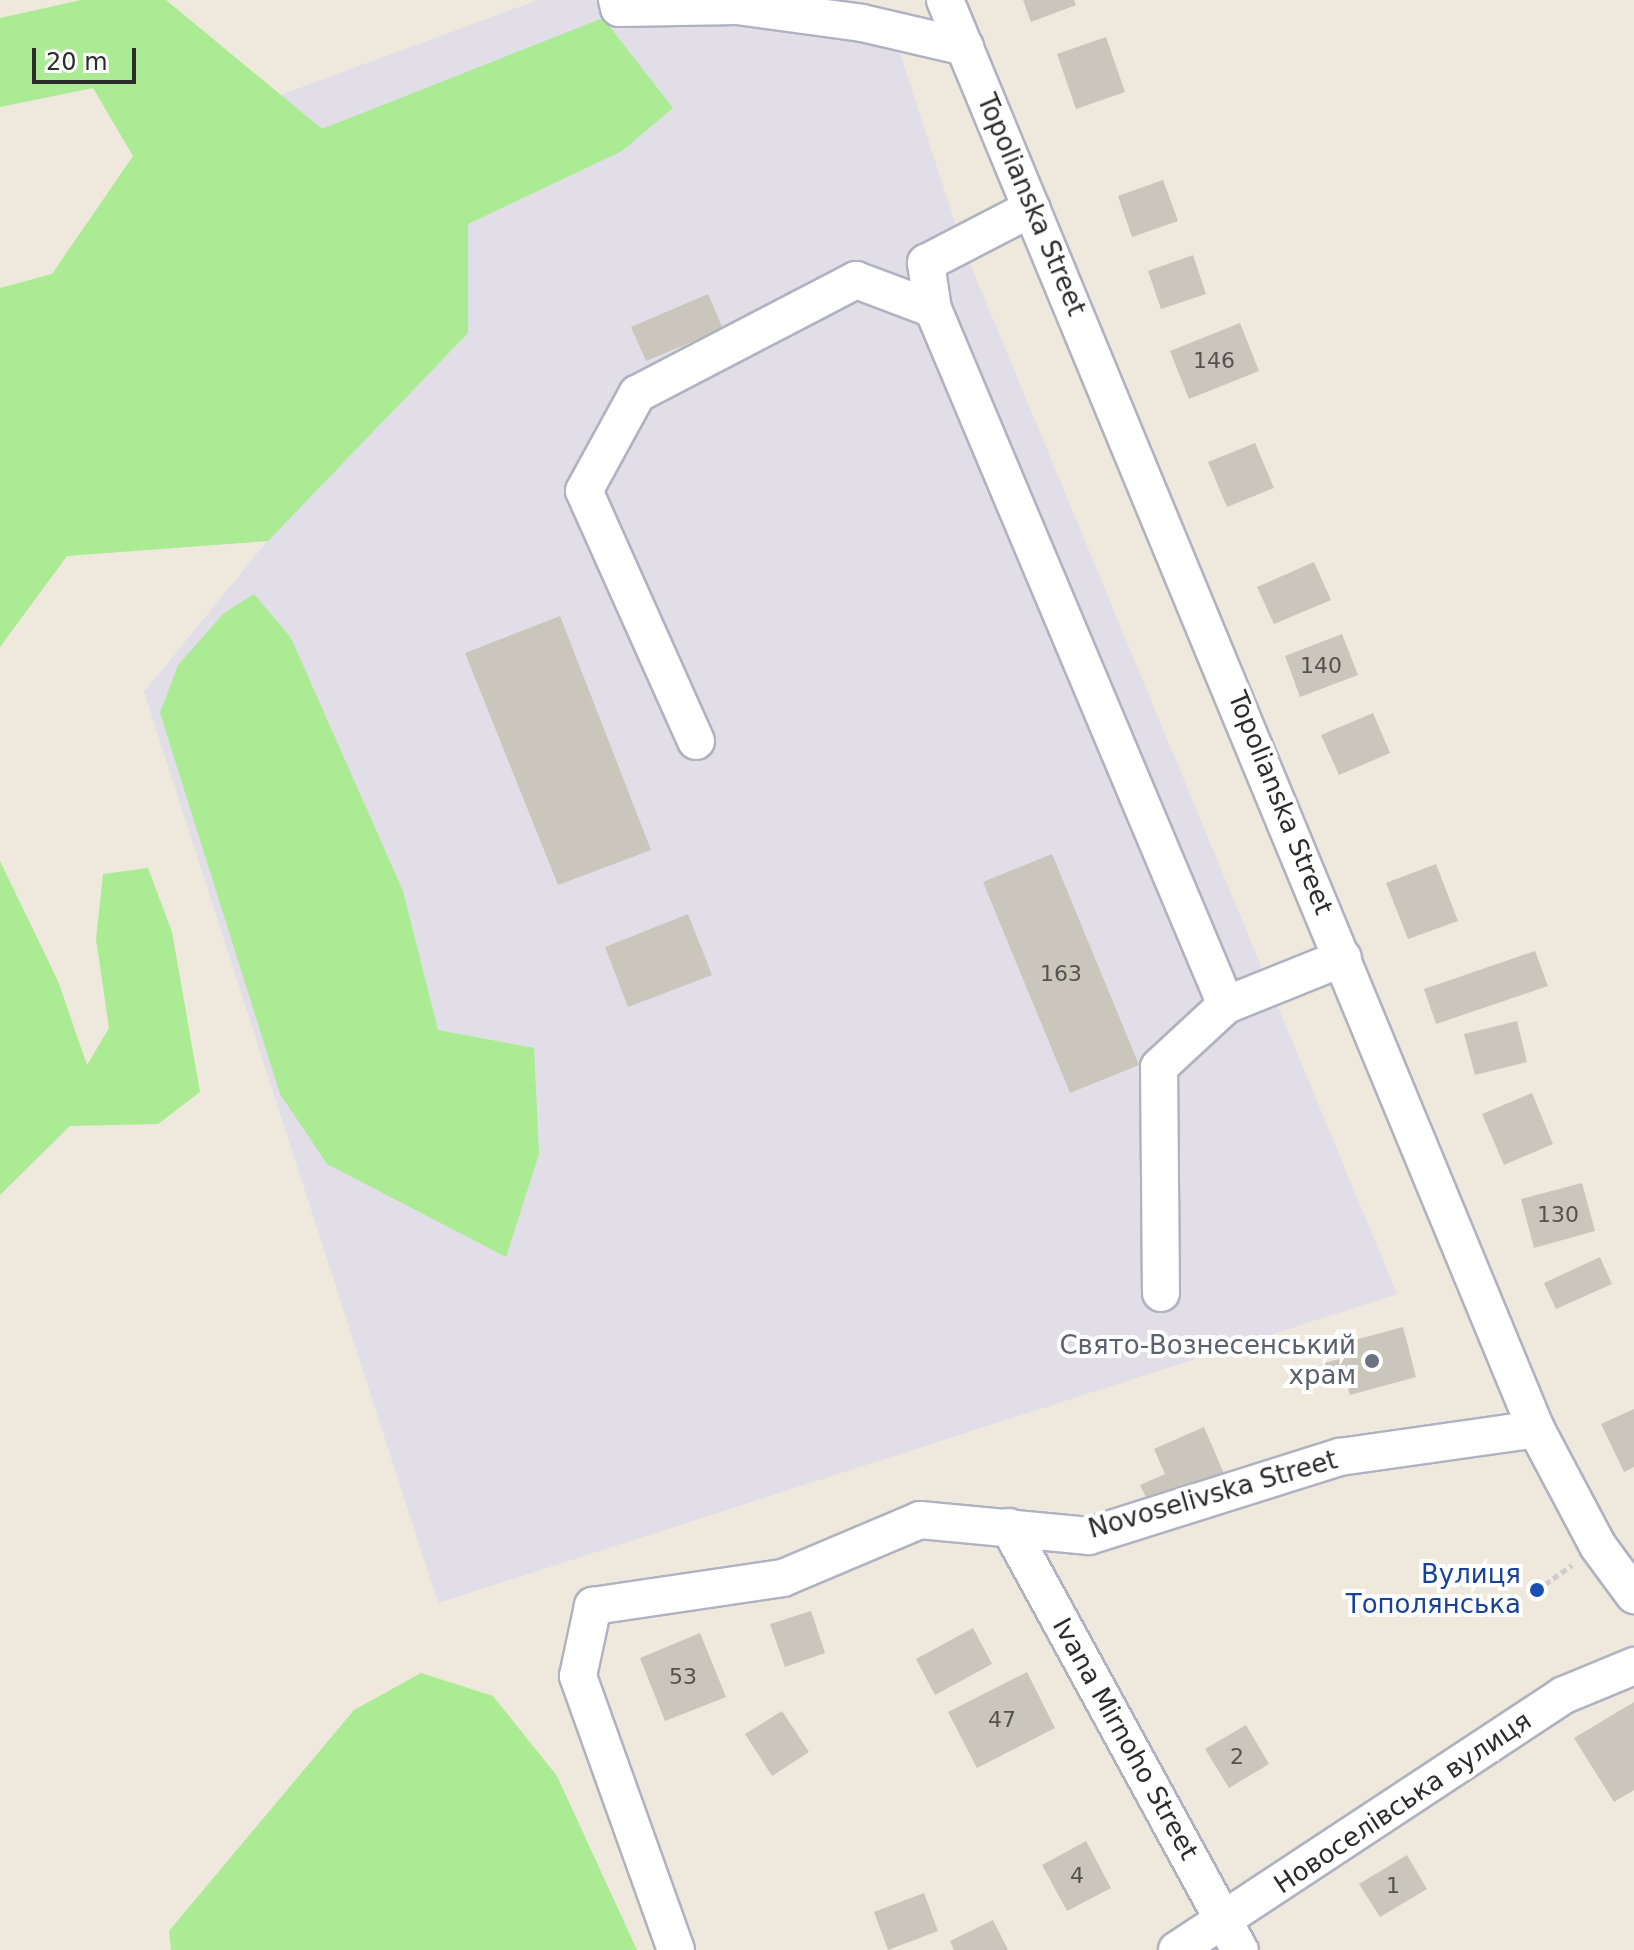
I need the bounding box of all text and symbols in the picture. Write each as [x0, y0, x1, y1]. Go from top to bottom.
scale bar [36, 32, 140, 82]
text: 20 m [46, 48, 108, 76]
street label: Topolianska Street [970, 89, 1092, 321]
house number: 146 [1193, 348, 1235, 374]
house number: 140 [1300, 653, 1342, 679]
street label: Topolianska Street [1221, 687, 1339, 919]
house number: 163 [1040, 961, 1082, 987]
house number: 130 [1537, 1202, 1579, 1228]
place label: Свято-Вознесенський храм [1059, 1330, 1356, 1392]
marker: Свято-Вознесенський храм [1363, 1352, 1381, 1370]
street label: Novoselivska Street [1085, 1445, 1341, 1545]
place label: Вулиця Тополянська [1346, 1559, 1521, 1620]
marker: Вулиця Тополянська [1528, 1581, 1546, 1599]
street label: Ivana Mirnoho Street [1046, 1613, 1204, 1865]
house number: 53 [669, 1664, 697, 1690]
street label: Новоселівська вулиця [1269, 1705, 1537, 1901]
house number: 47 [988, 1707, 1016, 1733]
house number: 2 [1230, 1744, 1244, 1770]
house number: 4 [1070, 1863, 1084, 1889]
house number: 1 [1386, 1873, 1400, 1899]

